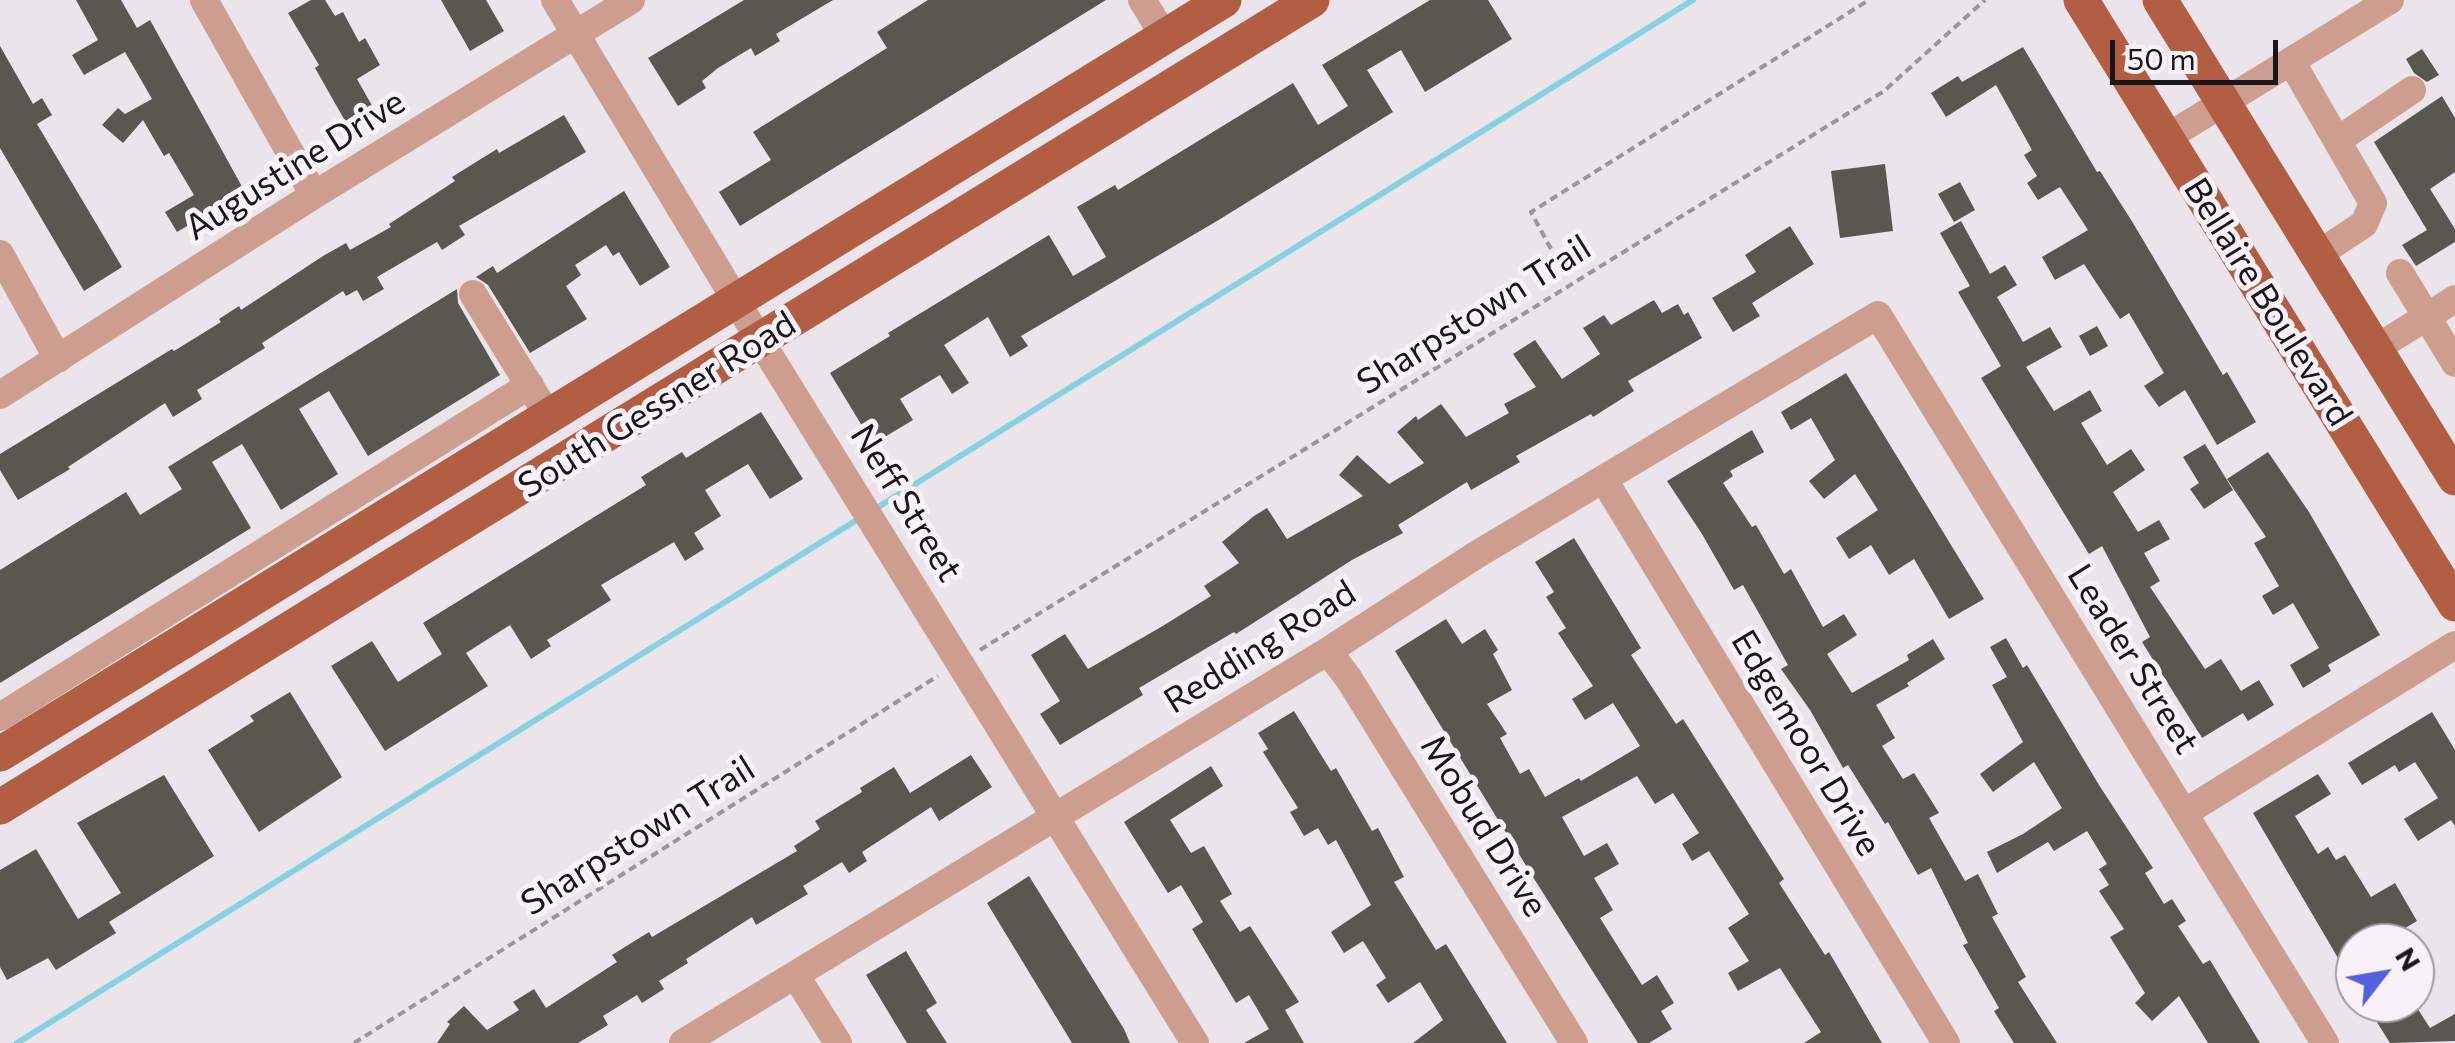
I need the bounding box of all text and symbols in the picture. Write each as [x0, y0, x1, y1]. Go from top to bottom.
scale bar [2115, 20, 2282, 82]
text: 50 m [2127, 39, 2196, 76]
street label: Augustine Drive [178, 81, 412, 249]
street label: Bellaire Boulevard [2175, 170, 2361, 434]
street label: Sharpstown Trail [1349, 226, 1599, 404]
street label: South Gessner Road [511, 303, 803, 507]
street label: Neff Street [841, 417, 971, 589]
street label: Leader Street [2058, 557, 2208, 761]
street label: Redding Road [1157, 572, 1363, 722]
street label: Edgemoor Drive [1722, 623, 1890, 863]
street label: Mobud Drive [1412, 728, 1556, 924]
street label: Sharpstown Trail [513, 747, 763, 925]
north arrow [2335, 923, 2435, 1023]
text: N [2389, 941, 2429, 976]

